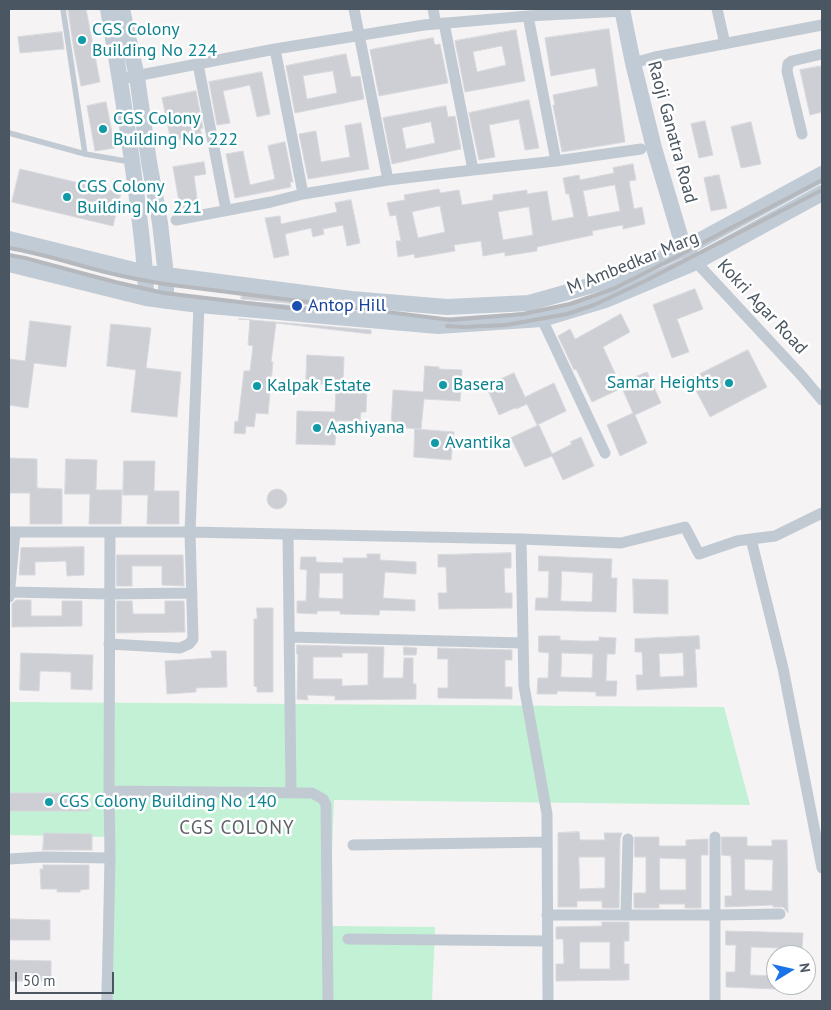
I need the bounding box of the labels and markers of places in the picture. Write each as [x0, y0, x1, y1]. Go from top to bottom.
place label: CGS Colony Building No 224 [92, 19, 217, 62]
marker: CGS Colony Building No 224 [76, 34, 88, 46]
place label: CGS Colony Building No 222 [113, 108, 238, 150]
marker: CGS Colony Building No 222 [97, 123, 109, 135]
place label: CGS Colony Building No 221 [77, 176, 202, 218]
marker: CGS Colony Building No 221 [61, 191, 73, 203]
place label: Antop Hill [308, 295, 386, 317]
marker: Antop Hill [290, 299, 304, 313]
place label: Samar Heights [607, 372, 719, 394]
place label: Basera [453, 374, 504, 396]
place label: Kalpak Estate [267, 375, 371, 397]
marker: Samar Heights [723, 377, 735, 389]
marker: Basera [437, 379, 449, 391]
marker: Kalpak Estate [251, 380, 263, 392]
place label: Aashiyana [327, 417, 405, 439]
marker: Aashiyana [311, 422, 323, 434]
place label: Avantika [445, 432, 511, 454]
marker: Avantika [429, 437, 441, 449]
place label: CGS Colony Building No 140 [59, 791, 277, 813]
marker: CGS Colony Building No 140 [43, 796, 55, 808]

